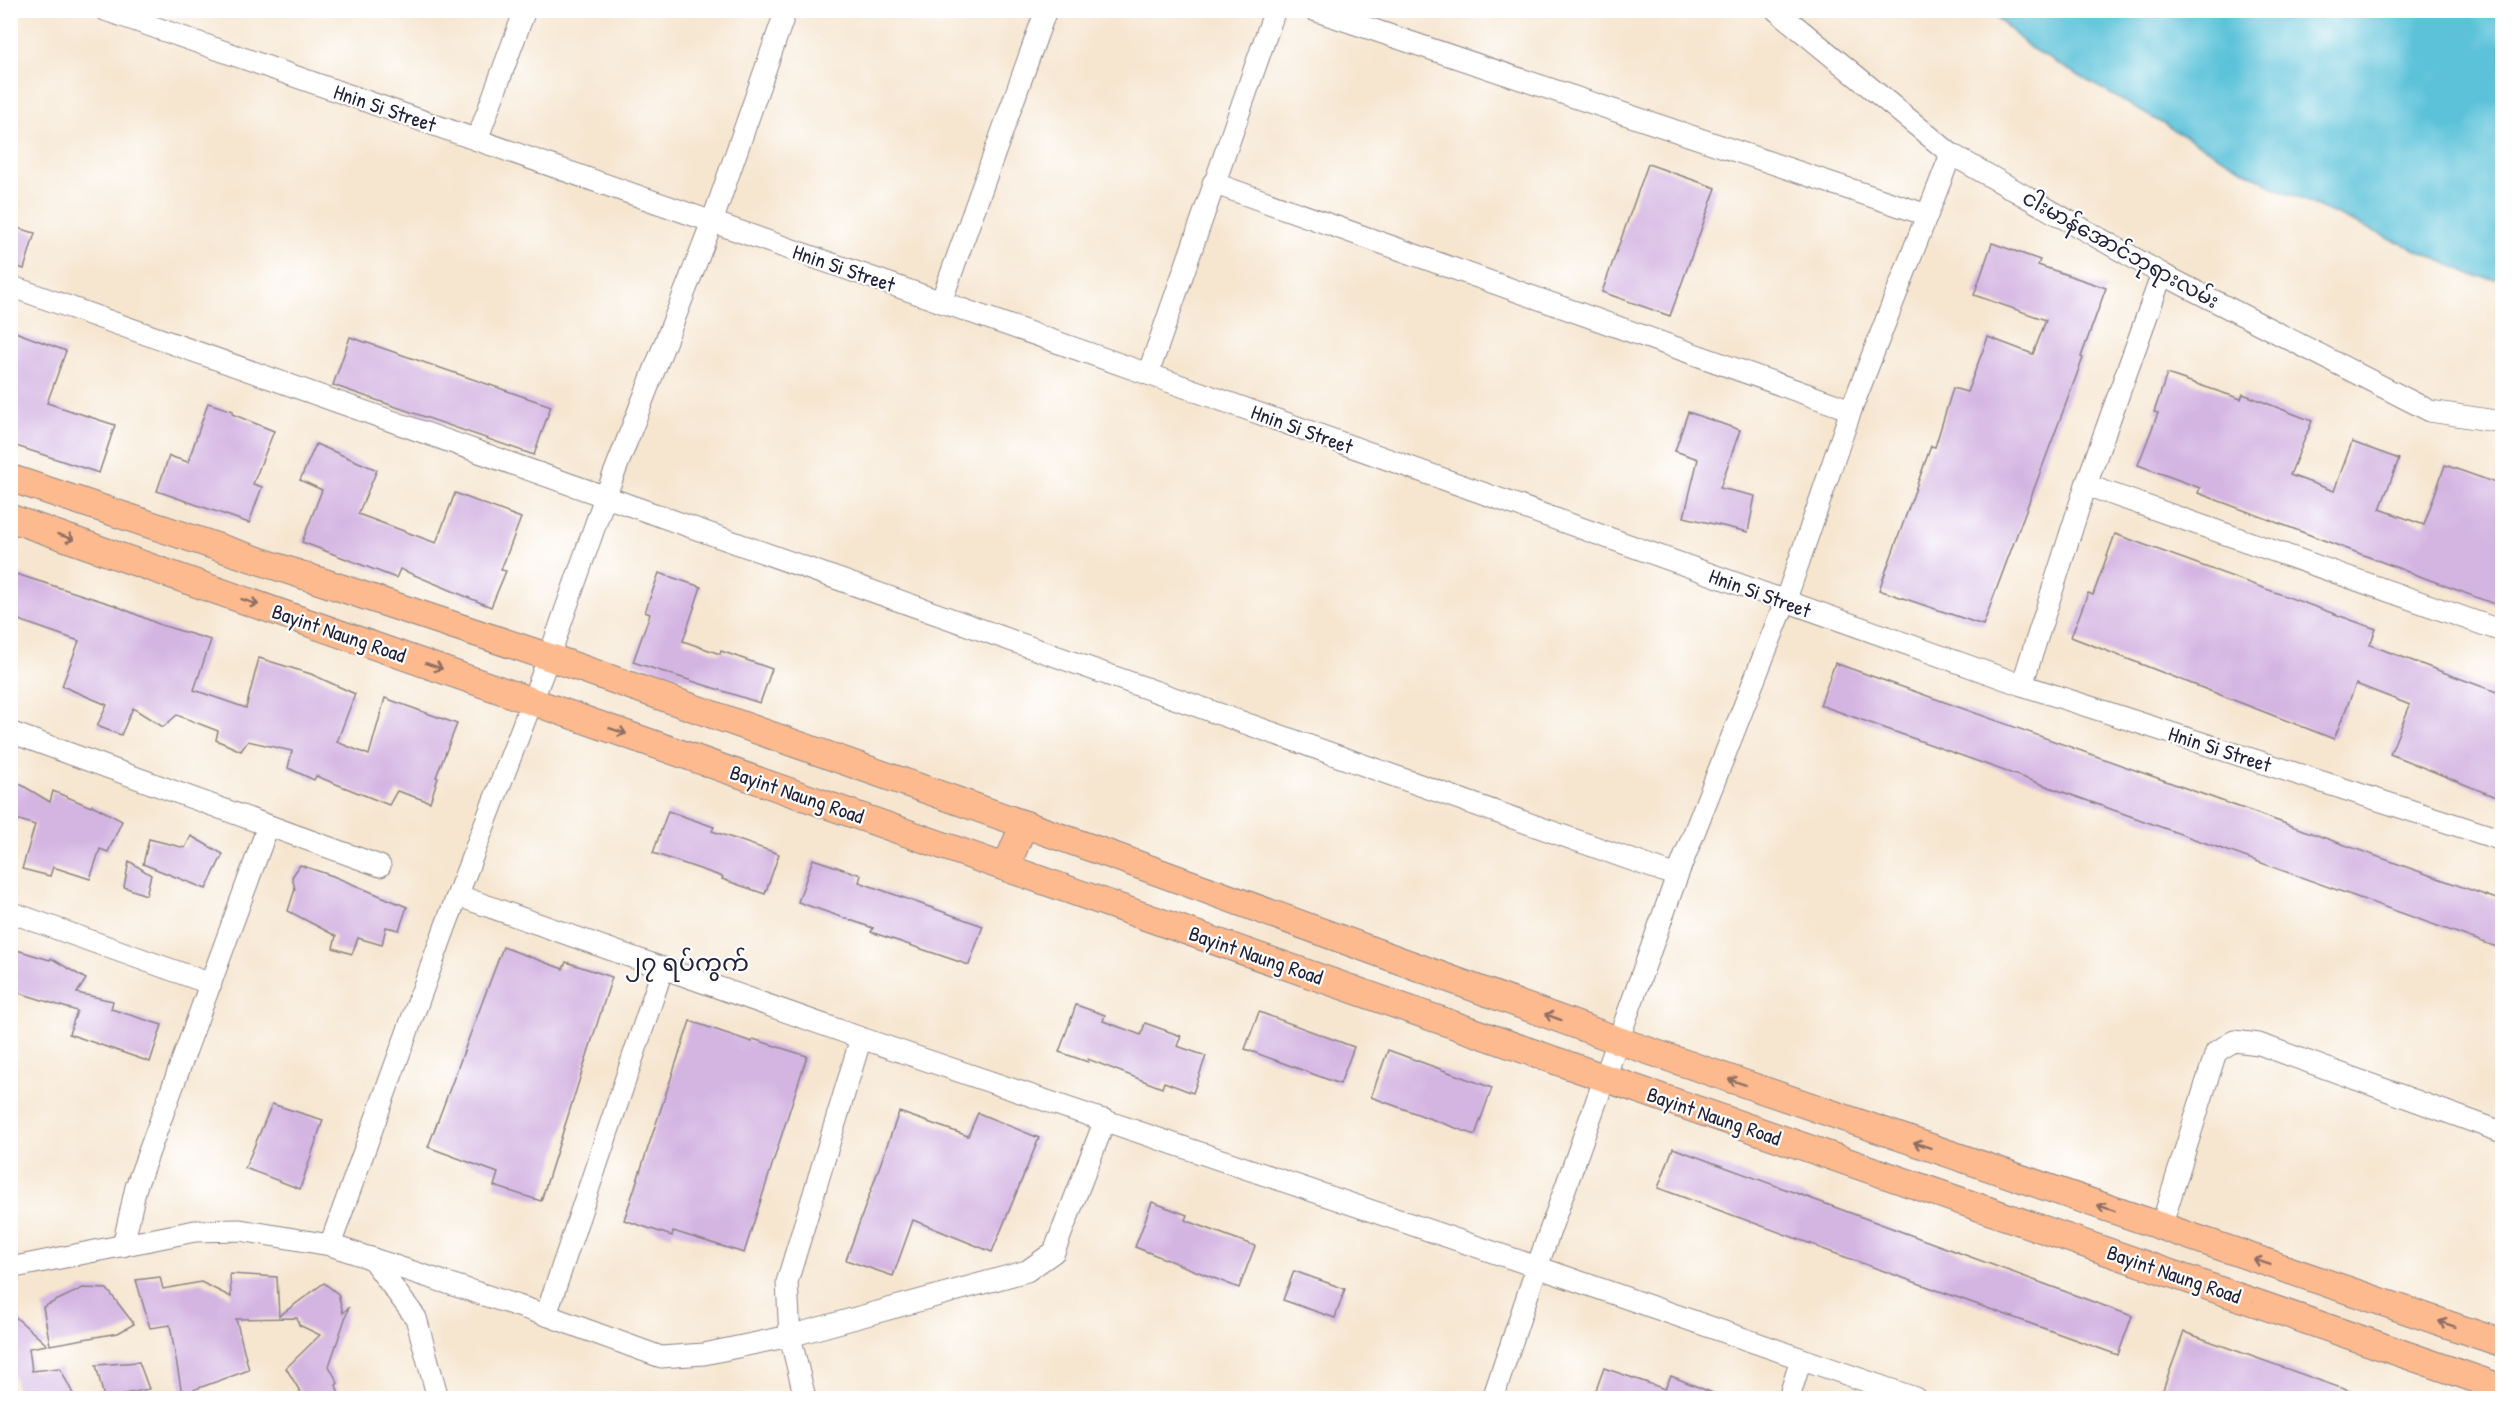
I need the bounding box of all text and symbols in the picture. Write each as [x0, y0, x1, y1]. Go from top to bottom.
street label: Hnin Si Street [330, 77, 441, 139]
street label: ငါးမာန်အောင်ဘုရားလမ်း [2016, 182, 2225, 318]
street label: Hnin Si Street [789, 237, 900, 299]
street label: Hnin Si Street [1247, 397, 1358, 461]
one-way arrow [56, 532, 75, 543]
street label: Hnin Si Street [1705, 561, 1816, 625]
one-way arrow [240, 597, 259, 608]
street label: Bayint Naung Road [268, 597, 410, 669]
one-way arrow [424, 662, 443, 673]
street label: Hnin Si Street [2165, 719, 2276, 779]
one-way arrow [608, 726, 627, 737]
street label: Bayint Naung Road [726, 758, 868, 830]
street label: Bayint Naung Road [1185, 919, 1327, 991]
district label: ၂၇ ရပ်ကွက် [625, 946, 749, 982]
one-way arrow [1544, 1010, 1563, 1021]
one-way arrow [1728, 1075, 1747, 1086]
street label: Bayint Naung Road [1643, 1080, 1785, 1152]
one-way arrow [1912, 1139, 1931, 1150]
one-way arrow [2097, 1202, 2116, 1213]
street label: Bayint Naung Road [2103, 1238, 2245, 1310]
one-way arrow [2254, 1255, 2272, 1266]
one-way arrow [2438, 1318, 2457, 1329]

